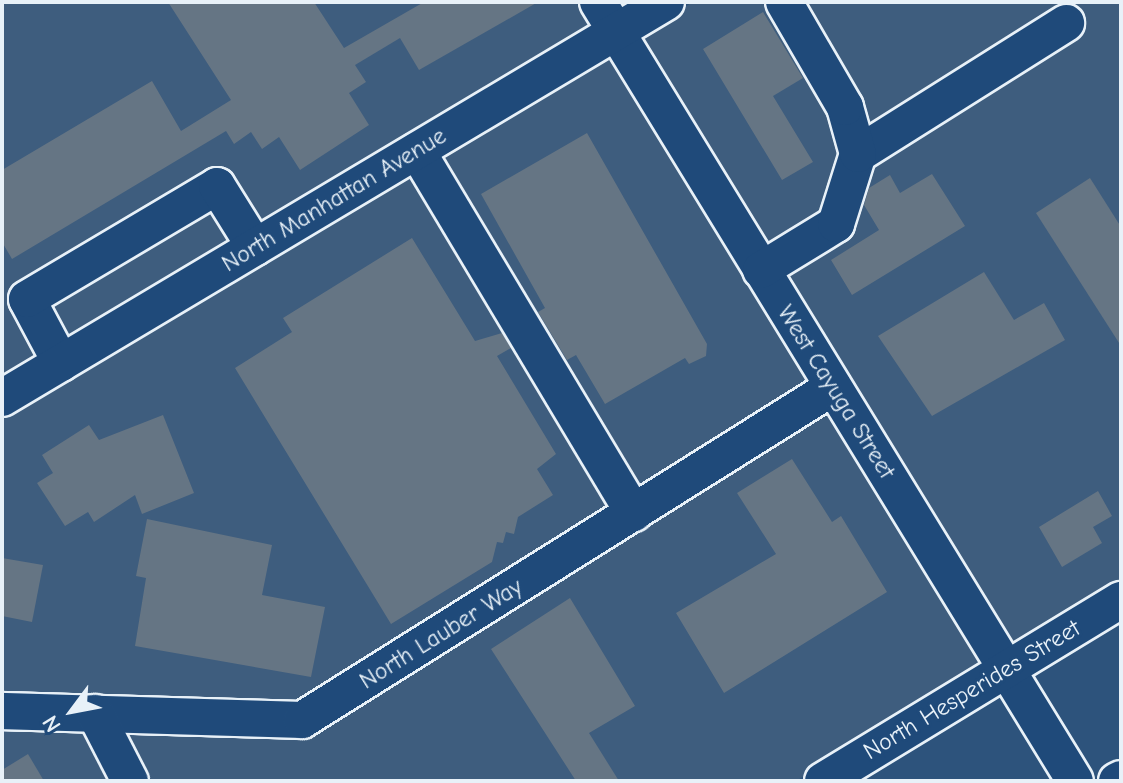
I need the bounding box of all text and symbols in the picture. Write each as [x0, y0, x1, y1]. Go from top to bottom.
street label: North Manhattan Avenue [217, 122, 451, 278]
street label: West Cayuga Street [771, 300, 901, 484]
street label: North Lauber Way [354, 572, 528, 696]
street label: North Hesperides Street [858, 614, 1086, 766]
north arrow [32, 671, 112, 751]
text: N [37, 711, 66, 737]

